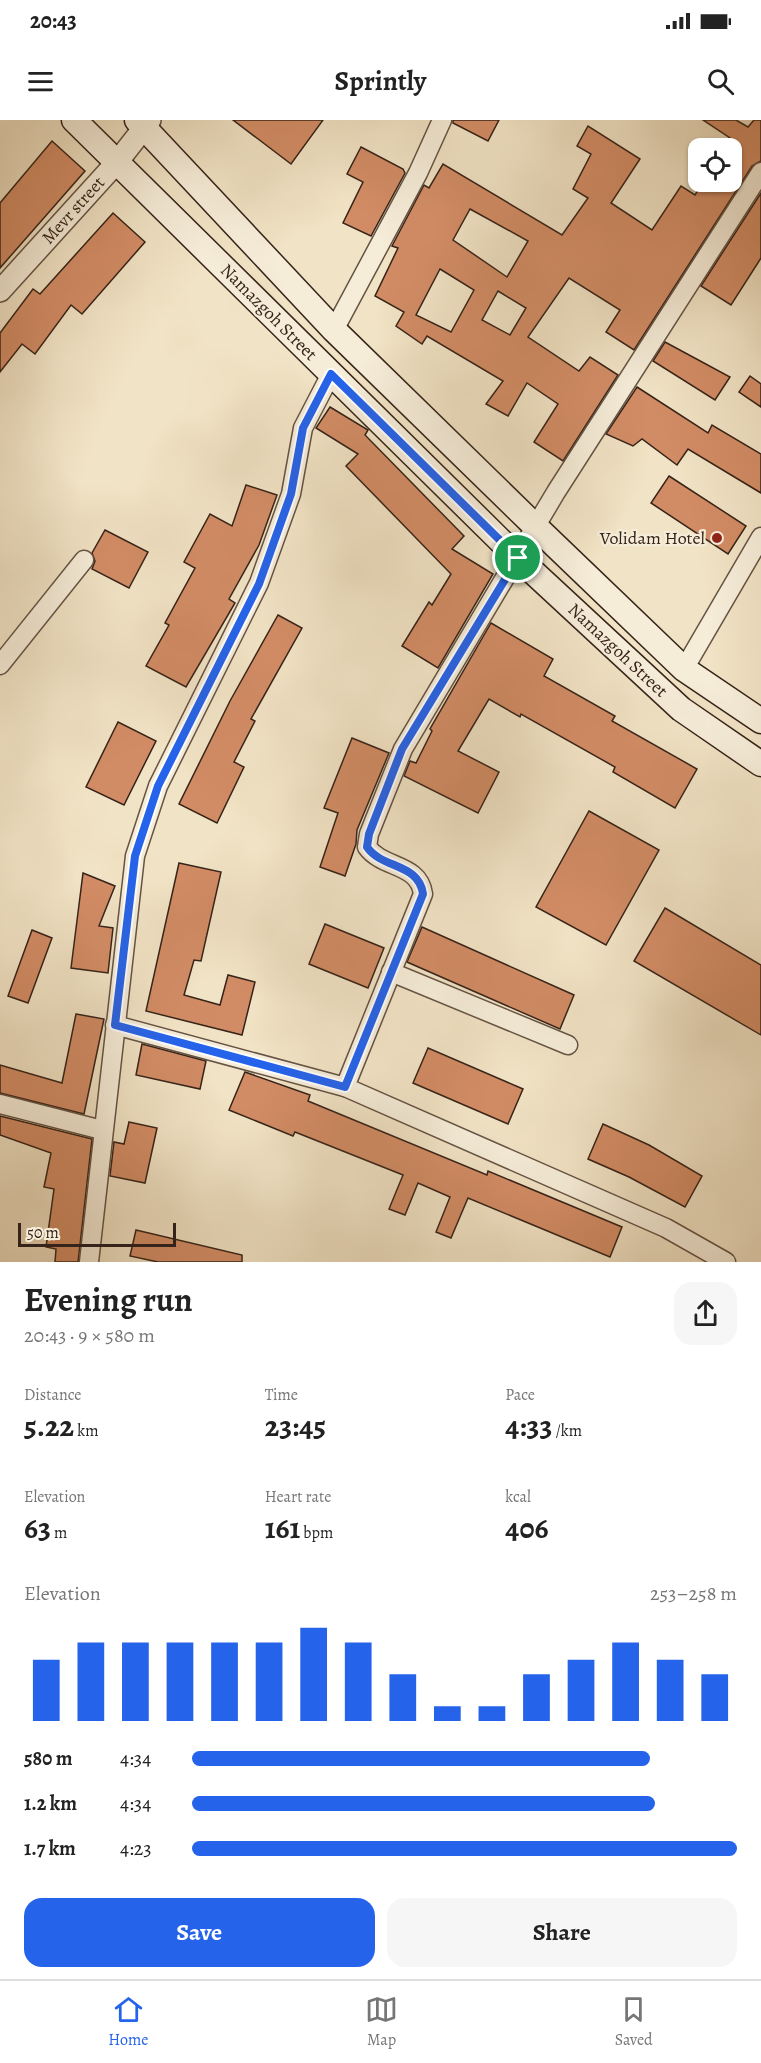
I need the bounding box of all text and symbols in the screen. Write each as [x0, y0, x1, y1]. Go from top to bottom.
text: 20:43 [30, 6, 77, 36]
text: Sprintly [335, 63, 426, 99]
icon: menu [24, 65, 57, 98]
icon: search [704, 65, 737, 98]
map controls [688, 138, 742, 192]
button: locate [688, 138, 742, 192]
street label: Mevr street [36, 171, 110, 249]
street label: Namazgoh Street [215, 258, 323, 366]
place label: Volidam Hotel [599, 526, 706, 550]
marker: Volidam Hotel [710, 531, 724, 545]
pin [492, 532, 543, 583]
icon: arrive [501, 541, 534, 574]
street label: Namazgoh Street [563, 598, 673, 702]
scale bar [18, 1220, 176, 1248]
text: 50 m [27, 1222, 59, 1244]
text: Evening run [24, 1277, 193, 1322]
button: share [674, 1282, 737, 1345]
text: 20:43 · 9 × 580 m [24, 1322, 155, 1349]
text: Distance [24, 1384, 81, 1406]
text: Time [265, 1384, 298, 1406]
text: Pace [505, 1384, 535, 1406]
text: 5.22 [24, 1406, 74, 1446]
text: 23:45 [265, 1406, 326, 1446]
text: 4:33 [505, 1406, 552, 1446]
text: km [74, 1420, 98, 1442]
text: /km [552, 1420, 582, 1442]
text: Elevation [24, 1486, 85, 1508]
text: Heart rate [265, 1486, 331, 1508]
text: kcal [505, 1486, 531, 1508]
text: 63 [24, 1508, 51, 1548]
text: 161 [265, 1508, 300, 1548]
text: 406 [505, 1508, 549, 1548]
text: m [51, 1522, 67, 1544]
text: bpm [300, 1522, 333, 1544]
text: Elevation [24, 1580, 101, 1607]
text: 253–258 m [650, 1580, 737, 1607]
text: 580 m [24, 1745, 72, 1772]
text: 4:34 [120, 1745, 151, 1772]
text: 1.2 km [24, 1790, 77, 1817]
text: 4:34 [120, 1790, 151, 1817]
text: 1.7 km [24, 1835, 76, 1862]
text: 4:23 [120, 1835, 152, 1862]
button: Save [24, 1898, 375, 1967]
button: Share [387, 1898, 737, 1967]
tab: Home [108, 1993, 149, 2051]
tab: Map [365, 1993, 398, 2051]
tab: Saved [615, 1993, 653, 2051]

